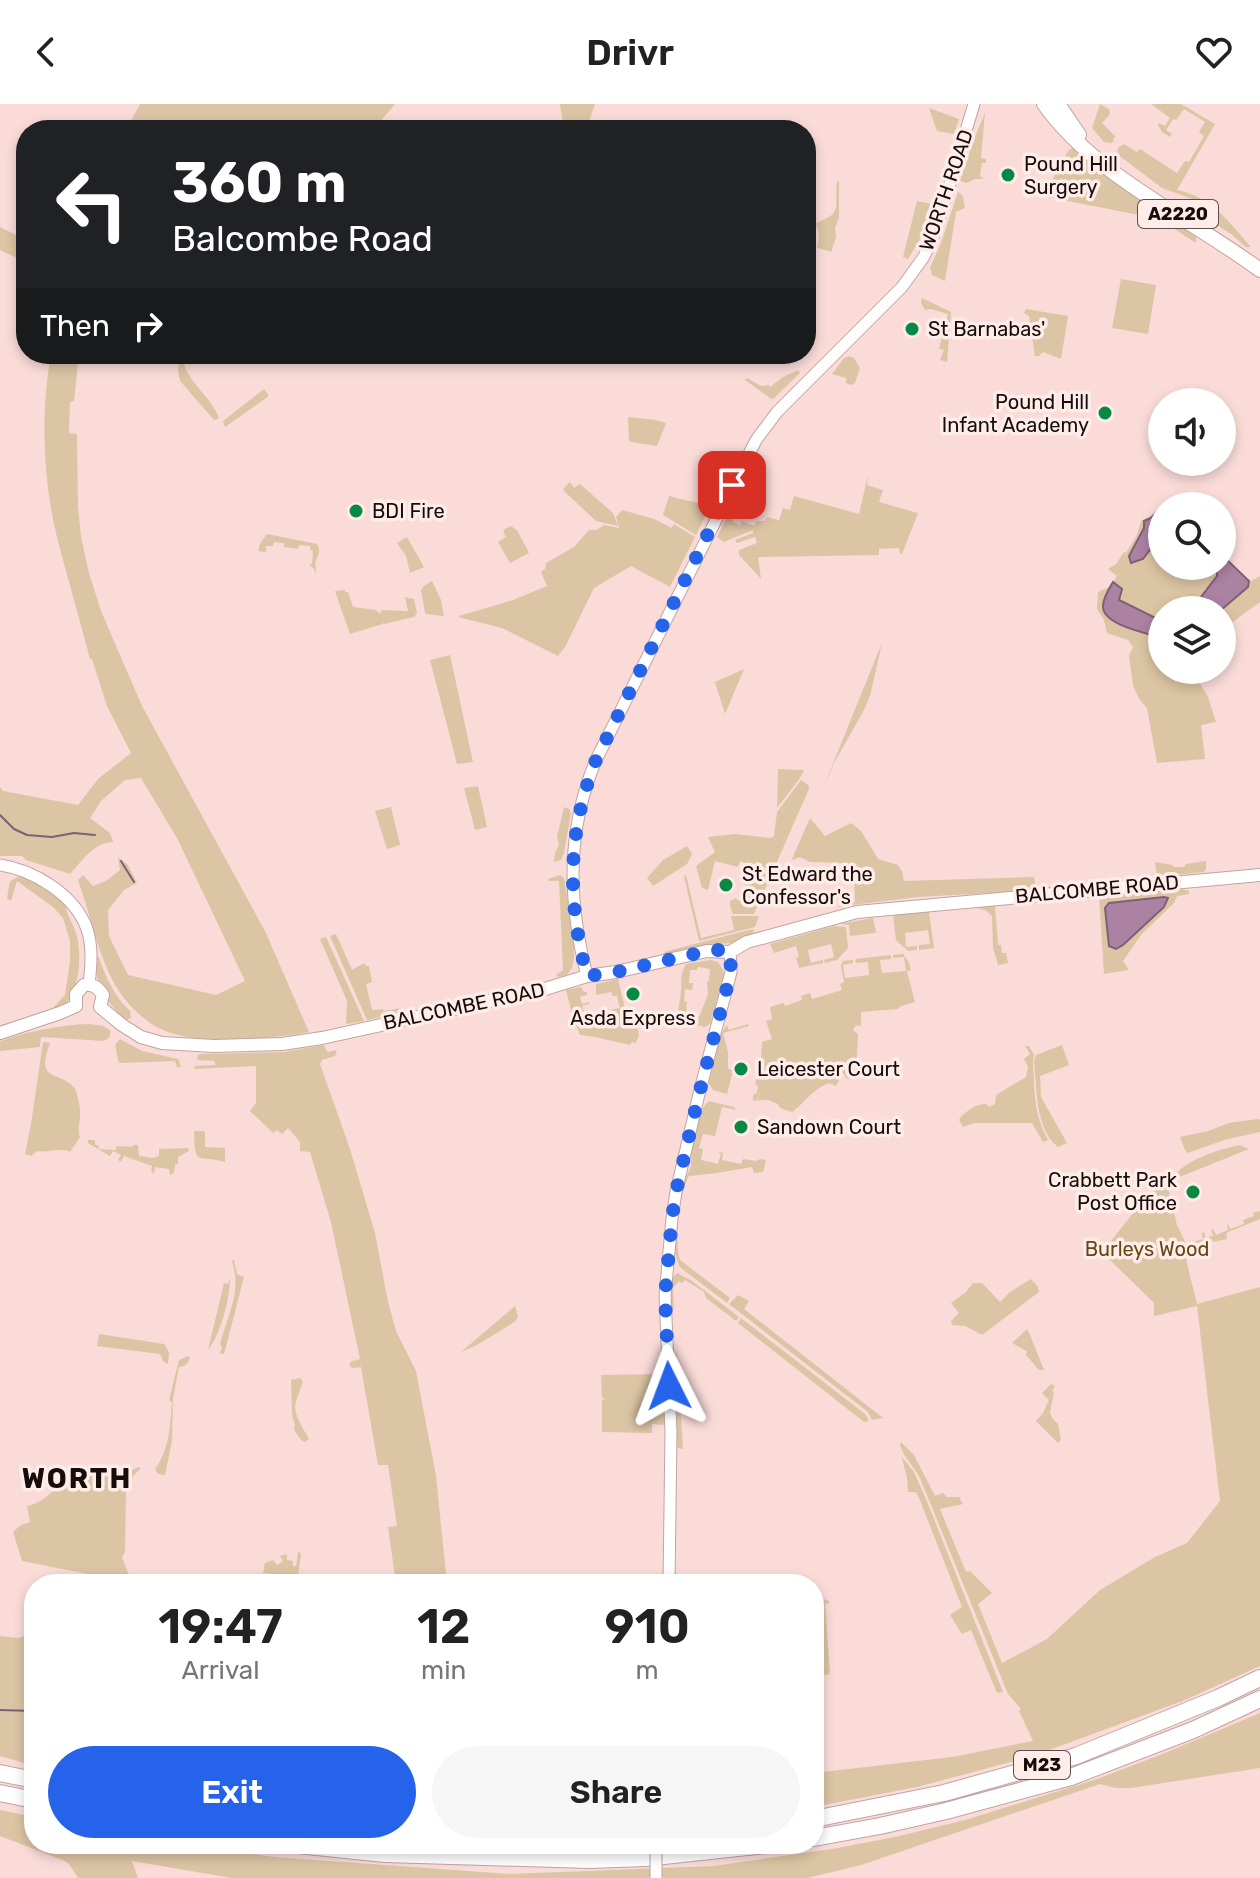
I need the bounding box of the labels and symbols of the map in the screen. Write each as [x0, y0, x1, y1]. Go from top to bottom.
street label: WORTH ROAD [914, 126, 978, 254]
place label: Pound Hill Surgery [1024, 152, 1118, 199]
marker: Pound Hill Surgery [999, 166, 1017, 184]
road number: A2220 [1138, 200, 1218, 228]
place label: St Barnabas' [928, 317, 1045, 341]
marker: St Barnabas' [903, 320, 921, 338]
place label: Pound Hill Infant Academy [942, 390, 1089, 437]
marker: Pound Hill Infant Academy [1096, 404, 1114, 422]
pin [698, 451, 766, 519]
place label: BDI Fire [372, 499, 445, 523]
marker: BDI Fire [347, 502, 365, 520]
place label: St Edward the Confessor's [742, 862, 873, 909]
street label: BALCOMBE ROAD [1014, 870, 1180, 908]
marker: St Edward the Confessor's [717, 876, 735, 894]
street label: BALCOMBE ROAD [381, 977, 547, 1035]
marker: Asda Express [624, 985, 642, 1003]
place label: Asda Express [570, 1006, 696, 1030]
place label: Leicester Court [757, 1057, 900, 1081]
marker: Leicester Court [732, 1060, 750, 1078]
place label: Sandown Court [757, 1115, 901, 1139]
marker: Sandown Court [732, 1118, 750, 1136]
place label: Crabbett Park Post Office [1048, 1168, 1178, 1215]
marker: Crabbett Park Post Office [1184, 1183, 1202, 1201]
park label: Burleys Wood [1085, 1237, 1209, 1261]
position arrow [627, 1344, 711, 1428]
district label: WORTH [22, 1462, 132, 1495]
road number: M23 [1014, 1751, 1070, 1779]

